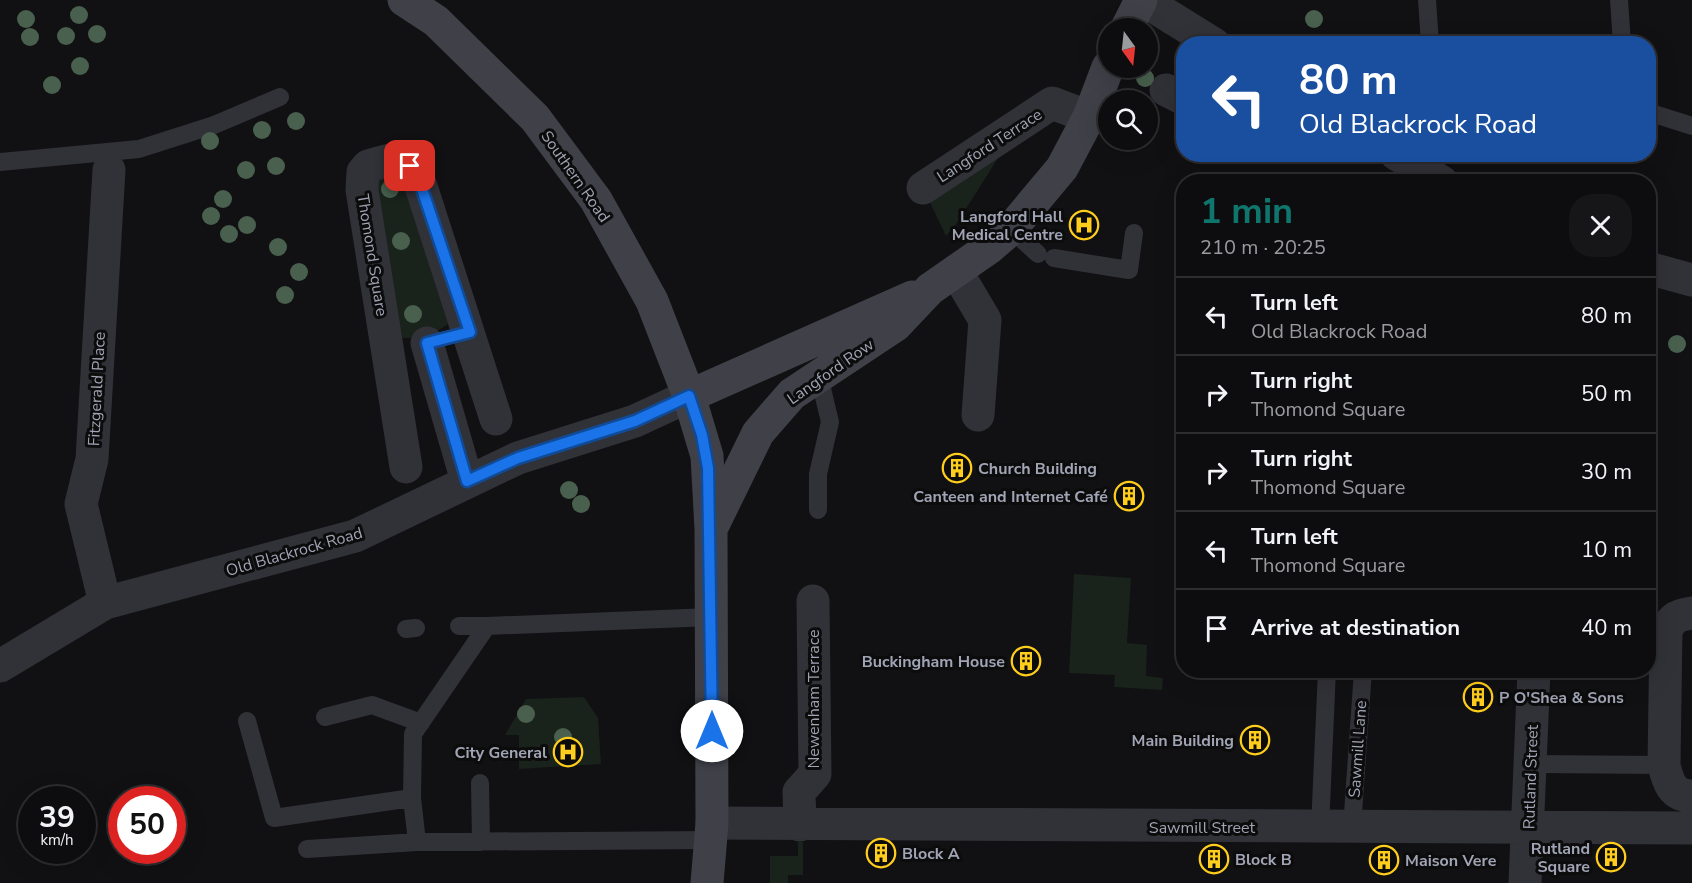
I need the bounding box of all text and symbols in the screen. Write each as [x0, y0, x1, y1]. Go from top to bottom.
north arrow [1098, 18, 1158, 78]
map controls [1098, 18, 1158, 150]
text: 80 m [1299, 52, 1398, 109]
icon: left [1200, 60, 1278, 138]
button: search [1098, 90, 1158, 150]
street label: Langford Terrace [933, 104, 1046, 188]
text: Old Blackrock Road [1299, 106, 1537, 143]
street label: Southern Road [535, 126, 615, 227]
pin [384, 140, 435, 191]
icon: arrive [393, 149, 426, 182]
text: 1 min [1200, 187, 1293, 236]
street label: Thomond Square [351, 192, 393, 318]
button: close [1569, 194, 1632, 257]
place label: Langford Hall Medical Centre [952, 206, 1063, 246]
hospital icon: Langford Hall Medical Centre [1068, 209, 1100, 241]
text: 210 m · 20:25 [1200, 234, 1326, 261]
text: Turn left [1251, 288, 1338, 318]
icon: left [1200, 300, 1233, 333]
text: 80 m [1581, 301, 1632, 331]
text: Old Blackrock Road [1251, 318, 1427, 345]
street label: Fitzgerald Place [83, 331, 111, 447]
street label: Langford Row [783, 333, 879, 410]
text: Turn right [1251, 366, 1352, 396]
icon: right [1200, 378, 1233, 411]
text: 50 m [1581, 379, 1632, 409]
text: Thomond Square [1251, 396, 1405, 423]
text: Turn right [1251, 444, 1352, 474]
building icon: Church Building [941, 452, 973, 484]
icon: right [1200, 456, 1233, 489]
text: 30 m [1581, 457, 1632, 487]
place label: Church Building [978, 458, 1097, 480]
text: Thomond Square [1251, 474, 1405, 501]
building icon: Canteen and Internet Café [1113, 480, 1145, 512]
place label: Canteen and Internet Café [913, 486, 1108, 508]
street label: Old Blackrock Road [223, 522, 365, 582]
text: Turn left [1251, 522, 1338, 552]
icon: left [1200, 534, 1233, 567]
text: 10 m [1581, 535, 1632, 565]
text: Thomond Square [1251, 552, 1405, 579]
icon: arrive [1200, 612, 1233, 645]
text: Arrive at destination [1251, 613, 1460, 643]
text: 40 m [1581, 613, 1632, 643]
street label: Newenham Terrace [803, 629, 825, 769]
building icon: Buckingham House [1010, 645, 1042, 677]
place label: Buckingham House [862, 651, 1005, 673]
building icon: P O'Shea & Sons [1462, 681, 1494, 713]
place label: P O'Shea & Sons [1499, 687, 1624, 709]
position arrow [680, 699, 744, 763]
street label: Sawmill Lane [1344, 700, 1372, 798]
building icon: Main Building [1239, 724, 1271, 756]
street label: Rutland Street [1518, 724, 1544, 830]
place label: Main Building [1132, 730, 1234, 752]
hospital icon: City General [552, 736, 584, 768]
place label: City General [455, 742, 547, 764]
speed limit sign: 50 [108, 786, 186, 864]
text: 39 [39, 797, 75, 838]
street label: Sawmill Street [1149, 817, 1256, 839]
text: km/h [40, 830, 74, 850]
building icon: Block A [865, 837, 897, 869]
place label: Rutland Square [1531, 838, 1590, 878]
building icon: Rutland Square [1595, 841, 1627, 873]
place label: Block A [902, 843, 960, 865]
building icon: Block B [1198, 843, 1230, 875]
building icon: Maison Vere [1368, 844, 1400, 876]
place label: Block B [1235, 849, 1292, 871]
place label: Maison Vere [1405, 850, 1497, 872]

